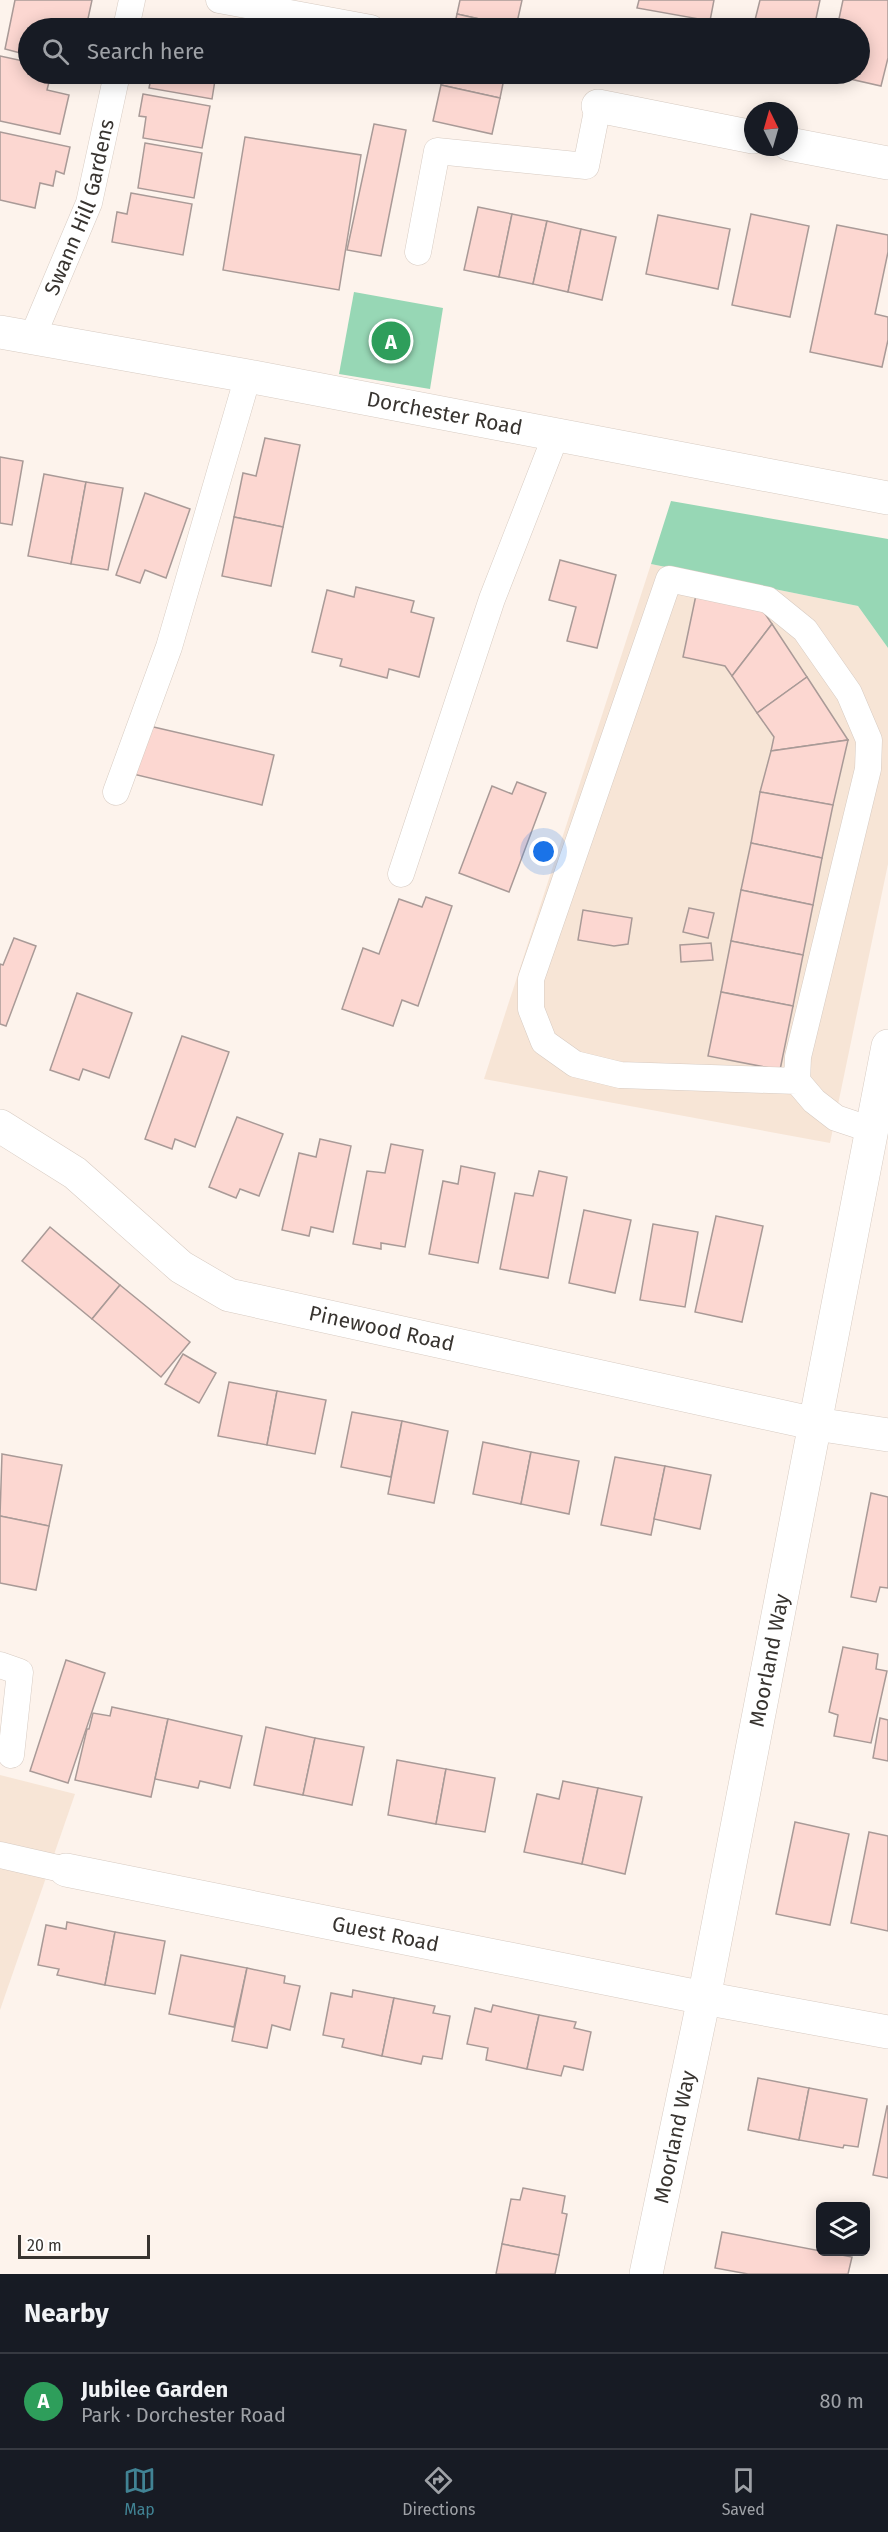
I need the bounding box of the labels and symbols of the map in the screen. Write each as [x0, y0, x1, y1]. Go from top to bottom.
north arrow [744, 102, 798, 156]
street label: Swann Hill Gardens [39, 116, 120, 299]
pin: A [372, 318, 410, 364]
street label: Dorchester Road [365, 386, 525, 441]
your location [529, 837, 558, 866]
street label: Pinewood Road [306, 1300, 457, 1357]
street label: Moorland Way [744, 1591, 795, 1729]
street label: Guest Road [330, 1911, 441, 1958]
street label: Moorland Way [648, 2068, 702, 2206]
scale bar [18, 2232, 150, 2260]

